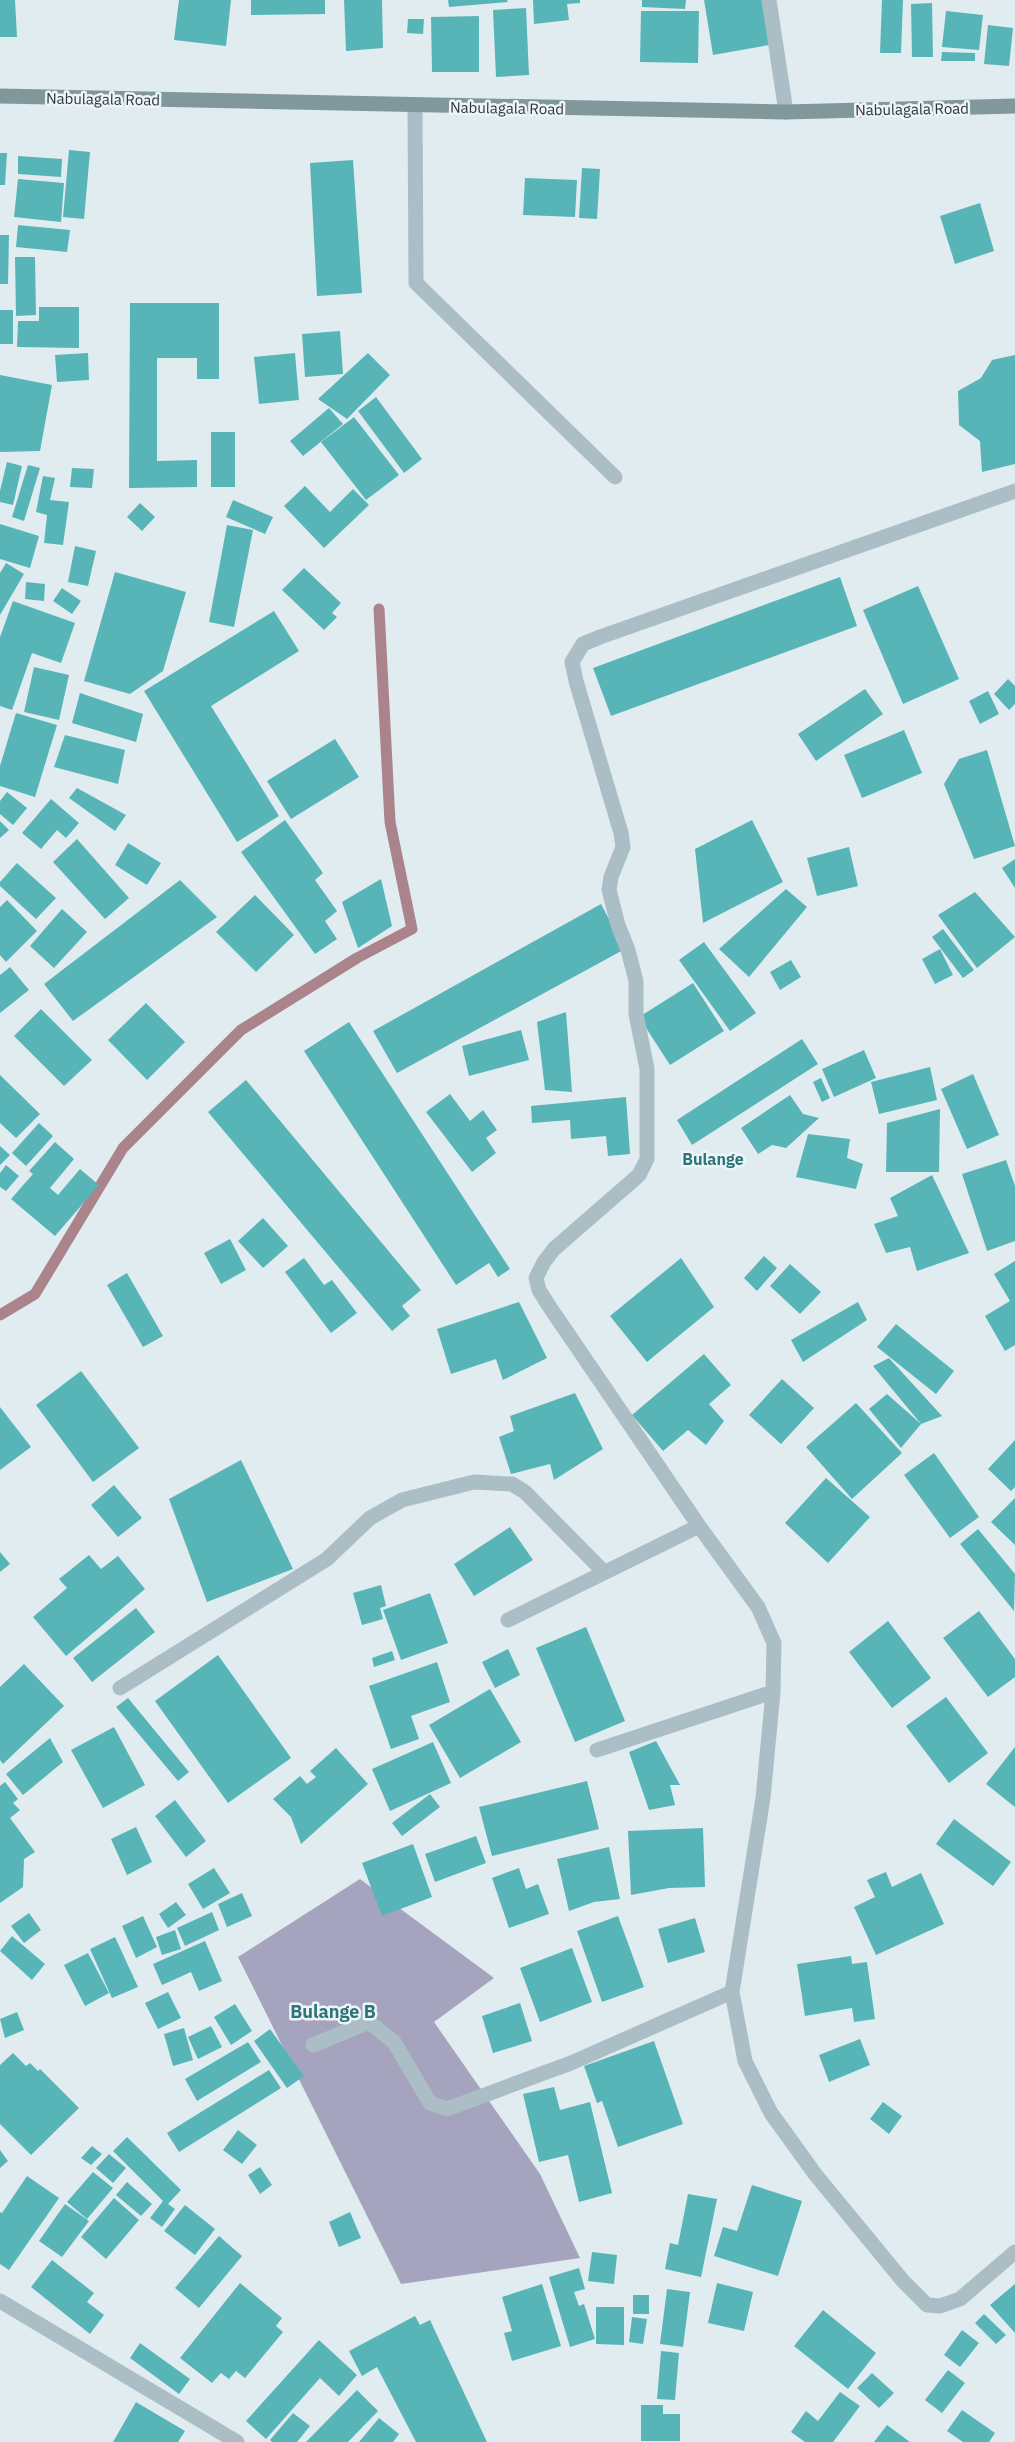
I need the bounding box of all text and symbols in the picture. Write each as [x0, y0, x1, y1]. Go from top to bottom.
street label: Nabulagala Road [46, 89, 160, 109]
street label: Nabulagala Road [450, 98, 564, 118]
street label: Nabulagala Road [855, 99, 969, 119]
district label: Bulange [682, 1149, 744, 1169]
district label: Bulange B [290, 2000, 376, 2023]

